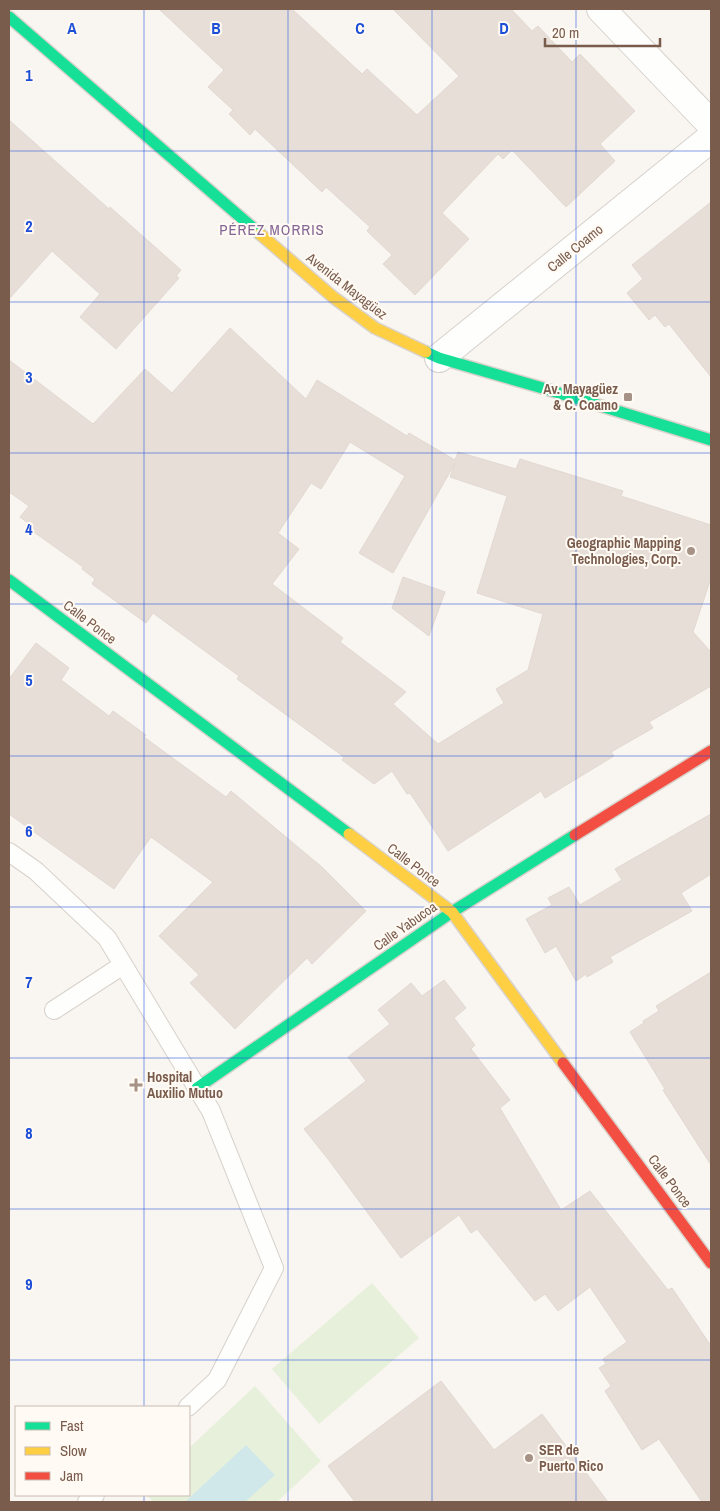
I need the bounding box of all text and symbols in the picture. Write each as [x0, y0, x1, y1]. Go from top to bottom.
scale bar [545, 15, 660, 47]
text: A [67, 17, 77, 39]
text: B [211, 17, 221, 39]
text: C [355, 17, 365, 39]
text: D [499, 17, 509, 39]
text: 20 m [552, 22, 579, 43]
text: 1 [25, 64, 33, 86]
text: 2 [25, 215, 33, 237]
district label: PÉREZ MORRIS [219, 219, 325, 240]
street label: Calle Coamo [544, 220, 606, 276]
street label: Avenida Mayagüez [302, 248, 391, 323]
text: 3 [25, 366, 33, 388]
place label: Av. Mayagüez & C. Coamo [543, 380, 618, 414]
marker: Av. Mayagüez & C. Coamo [622, 391, 634, 403]
text: 4 [25, 518, 33, 540]
place label: Geographic Mapping Technologies, Corp. [567, 534, 681, 568]
marker: Geographic Mapping Technologies, Corp. [685, 545, 697, 557]
street label: Calle Ponce [60, 596, 120, 648]
text: 5 [25, 669, 33, 691]
text: 6 [25, 820, 33, 842]
street label: Calle Ponce [384, 839, 444, 891]
street label: Calle Yabucoa [370, 897, 441, 954]
text: 7 [25, 971, 33, 993]
place label: Hospital Auxilio Mutuo [147, 1068, 223, 1102]
marker: Hospital Auxilio Mutuo [129, 1078, 143, 1092]
text: 8 [25, 1122, 33, 1144]
street label: Calle Ponce [644, 1151, 696, 1211]
text: 9 [25, 1273, 33, 1295]
legend [15, 1406, 190, 1496]
text: Fast [60, 1415, 84, 1436]
text: Slow [60, 1440, 87, 1461]
place label: SER de Puerto Rico [539, 1441, 603, 1475]
marker: SER de Puerto Rico [523, 1452, 535, 1464]
text: Jam [60, 1465, 83, 1486]

